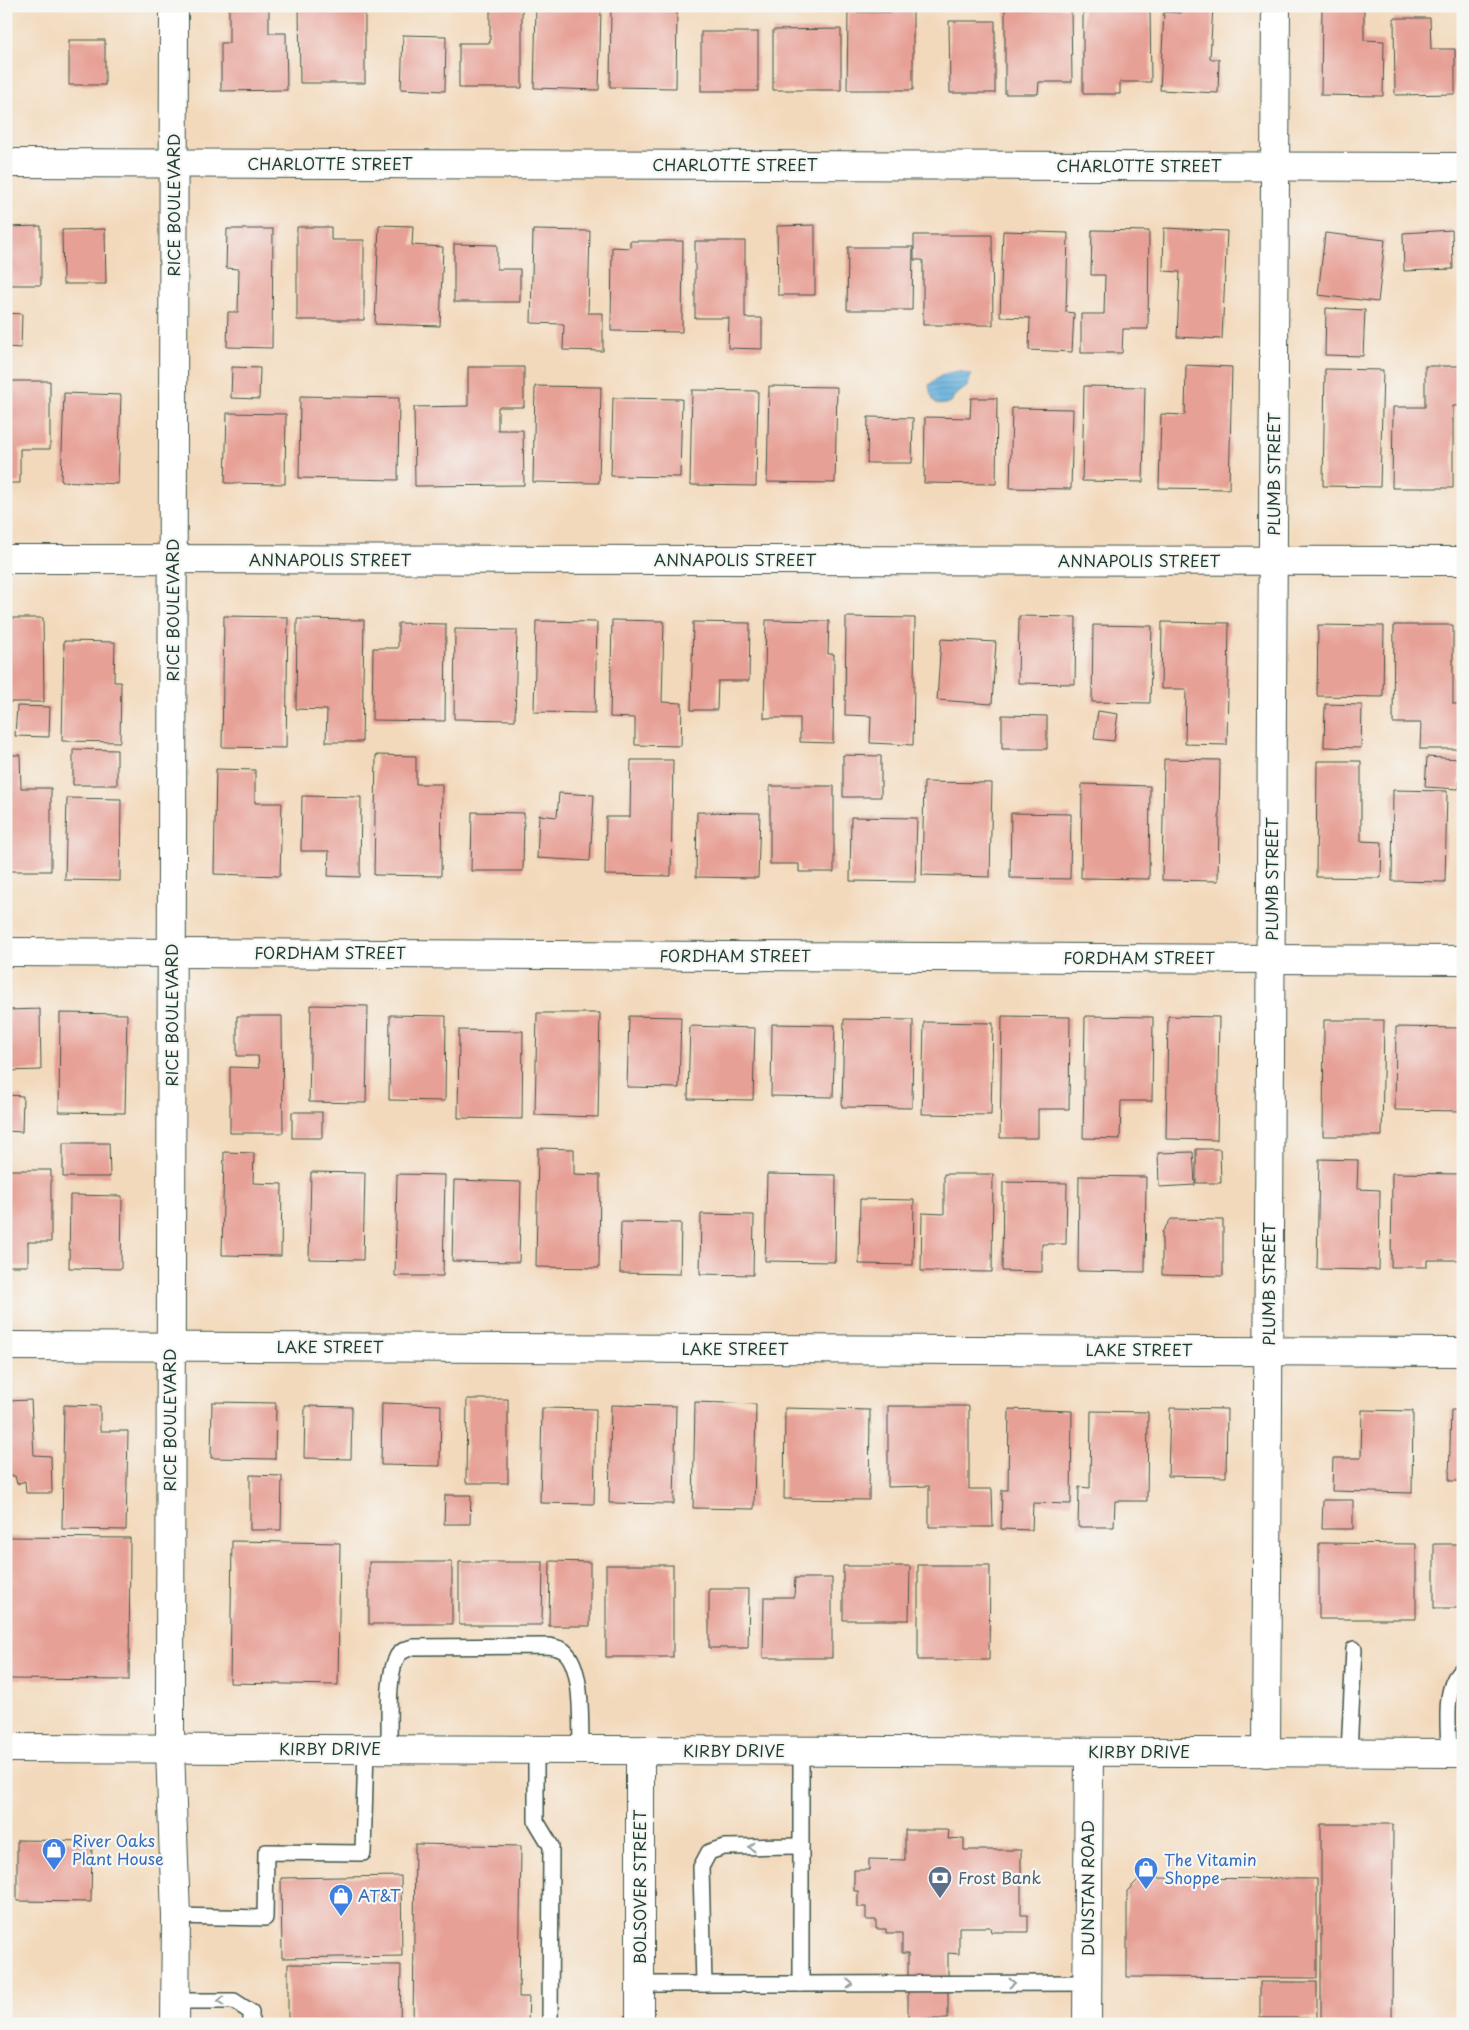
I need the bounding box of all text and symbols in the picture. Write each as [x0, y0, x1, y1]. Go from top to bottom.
street label: RICE BOULEVARD [161, 134, 185, 276]
street label: CHARLOTTE STREET [247, 151, 413, 175]
street label: CHARLOTTE STREET [652, 152, 818, 176]
street label: CHARLOTTE STREET [1056, 153, 1222, 177]
street label: PLUMB STREET [1261, 412, 1285, 536]
street label: RICE BOULEVARD [160, 539, 184, 681]
street label: ANNAPOLIS STREET [249, 547, 412, 571]
street label: ANNAPOLIS STREET [654, 547, 817, 571]
street label: ANNAPOLIS STREET [1058, 548, 1221, 572]
street label: PLUMB STREET [1259, 817, 1283, 941]
street label: FORDHAM STREET [254, 940, 406, 964]
street label: FORDHAM STREET [659, 943, 811, 967]
street label: RICE BOULEVARD [159, 944, 183, 1086]
street label: FORDHAM STREET [1063, 945, 1215, 969]
street label: PLUMB STREET [1256, 1222, 1280, 1346]
street label: LAKE STREET [277, 1334, 384, 1358]
street label: LAKE STREET [682, 1336, 789, 1360]
street label: LAKE STREET [1086, 1337, 1193, 1361]
street label: RICE BOULEVARD [157, 1349, 181, 1491]
street label: KIRBY DRIVE [279, 1736, 381, 1760]
street label: KIRBY DRIVE [683, 1738, 785, 1762]
street label: KIRBY DRIVE [1088, 1739, 1190, 1763]
street label: BOLSOVER STREET [627, 1810, 651, 1964]
street label: DUNSTAN ROAD [1075, 1820, 1099, 1956]
place label: River Oaks Plant House [72, 1828, 164, 1870]
shop icon: River Oaks Plant House [41, 1837, 67, 1871]
one-way arrow [748, 1842, 756, 1852]
place label: The Vitamin Shoppe [1164, 1847, 1257, 1889]
shop icon: The Vitamin Shoppe [1133, 1856, 1159, 1890]
bank icon: Frost Bank [927, 1865, 953, 1899]
place label: Frost Bank [958, 1865, 1041, 1889]
shop icon: AT&T [328, 1883, 354, 1917]
place label: AT&T [358, 1883, 401, 1907]
one-way arrow [1008, 1978, 1016, 1988]
one-way arrow [846, 1979, 854, 1989]
one-way arrow [216, 1996, 224, 2006]

